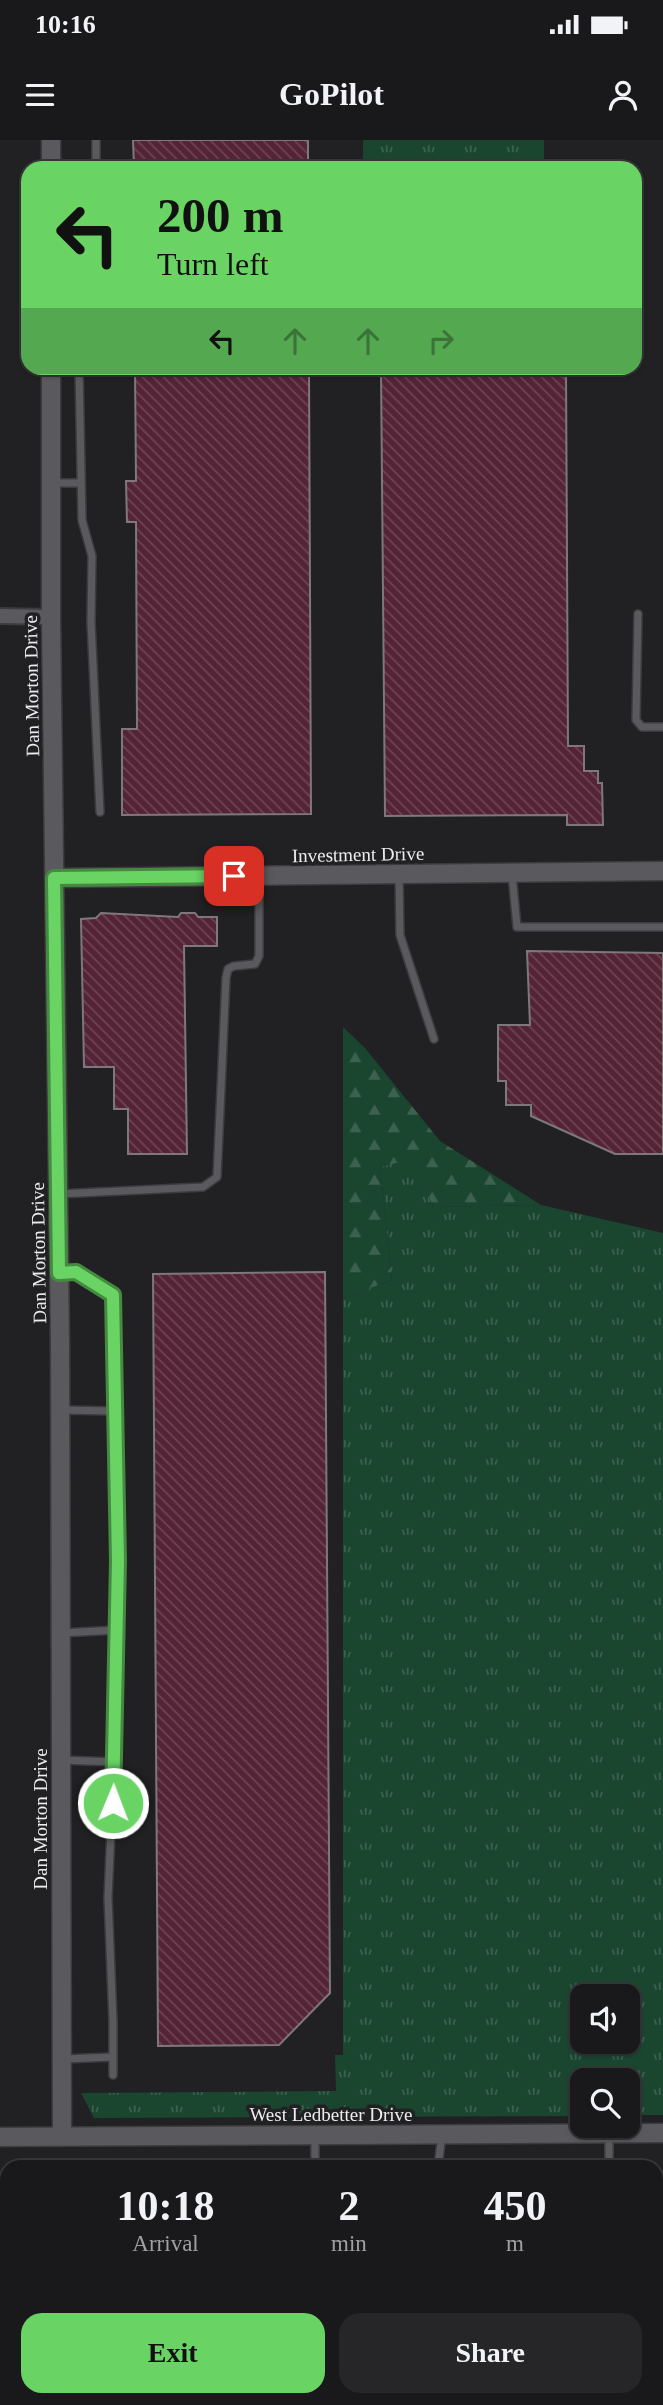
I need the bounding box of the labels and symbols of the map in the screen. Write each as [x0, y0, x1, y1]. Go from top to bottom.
street label: Dan Morton Drive [20, 615, 43, 757]
street label: Investment Drive [292, 843, 424, 866]
pin [204, 846, 264, 906]
street label: Dan Morton Drive [27, 1182, 50, 1324]
street label: Dan Morton Drive [30, 1748, 51, 1890]
position arrow [76, 1766, 150, 1840]
street label: West Ledbetter Drive [249, 2104, 413, 2125]

